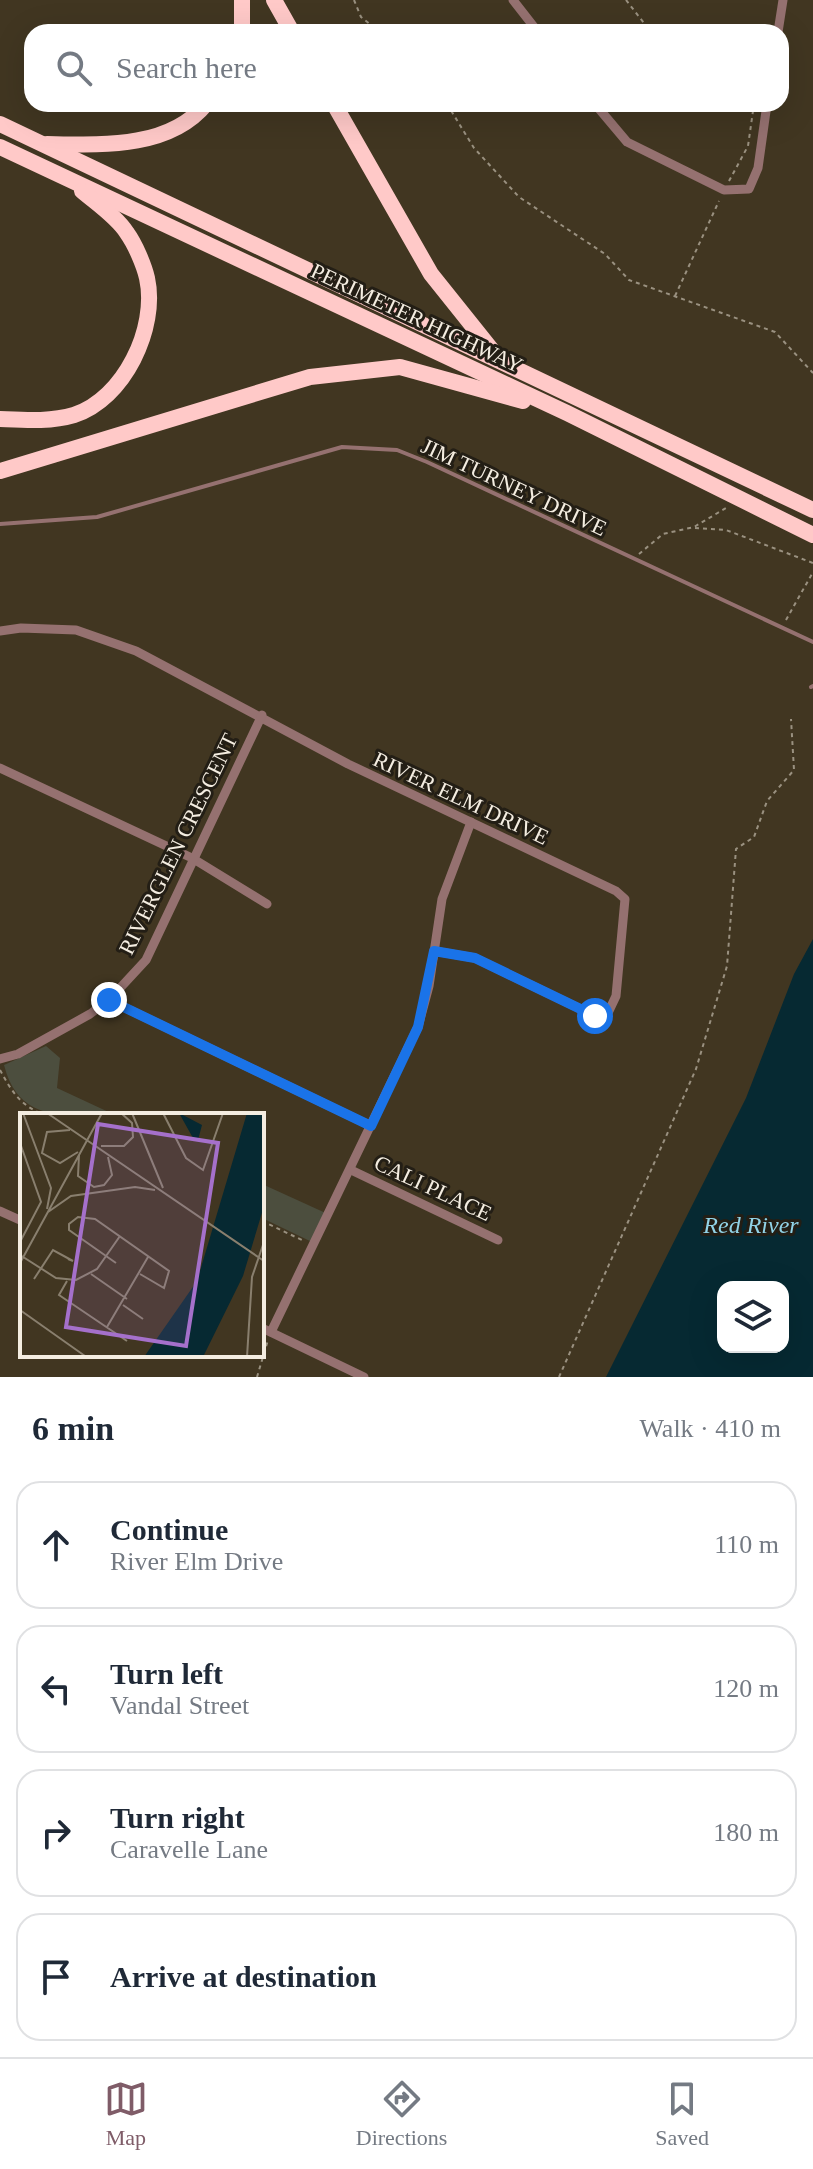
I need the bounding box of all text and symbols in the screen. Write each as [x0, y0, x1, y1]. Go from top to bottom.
search box [24, 24, 789, 112]
icon: search [52, 46, 96, 90]
text: Search here [116, 51, 257, 84]
street label: PERIMETER HIGHWAY [307, 258, 527, 378]
street label: JIM TURNEY DRIVE [417, 433, 611, 541]
street label: RIVERGLEN CRESCENT [114, 729, 243, 959]
street label: RIVER ELM DRIVE [369, 746, 553, 850]
route end [91, 982, 127, 1018]
route start [577, 998, 613, 1034]
inset map [20, 1113, 264, 1357]
street label: CALI PLACE [370, 1150, 496, 1226]
water label: Red River [702, 1212, 799, 1238]
map controls [717, 1281, 789, 1353]
button: layers [717, 1281, 789, 1353]
text: 6 min [32, 1410, 114, 1447]
text: Walk · 410 m [639, 1414, 781, 1443]
text: Continue [110, 1513, 228, 1546]
icon: ahead [34, 1523, 78, 1567]
text: 110 m [714, 1530, 779, 1559]
text: River Elm Drive [110, 1547, 283, 1576]
text: Turn left [110, 1657, 223, 1690]
icon: left [34, 1667, 78, 1711]
text: 120 m [713, 1674, 779, 1703]
text: Vandal Street [110, 1691, 249, 1720]
text: Turn right [110, 1801, 245, 1834]
icon: right [34, 1811, 78, 1855]
text: 180 m [713, 1818, 779, 1847]
text: Caravelle Lane [110, 1835, 268, 1864]
icon: arrive [34, 1955, 78, 1999]
text: Arrive at destination [110, 1960, 377, 1993]
tab: Map [104, 2077, 148, 2151]
tab: Directions [356, 2077, 447, 2151]
tab: Saved [655, 2077, 709, 2151]

